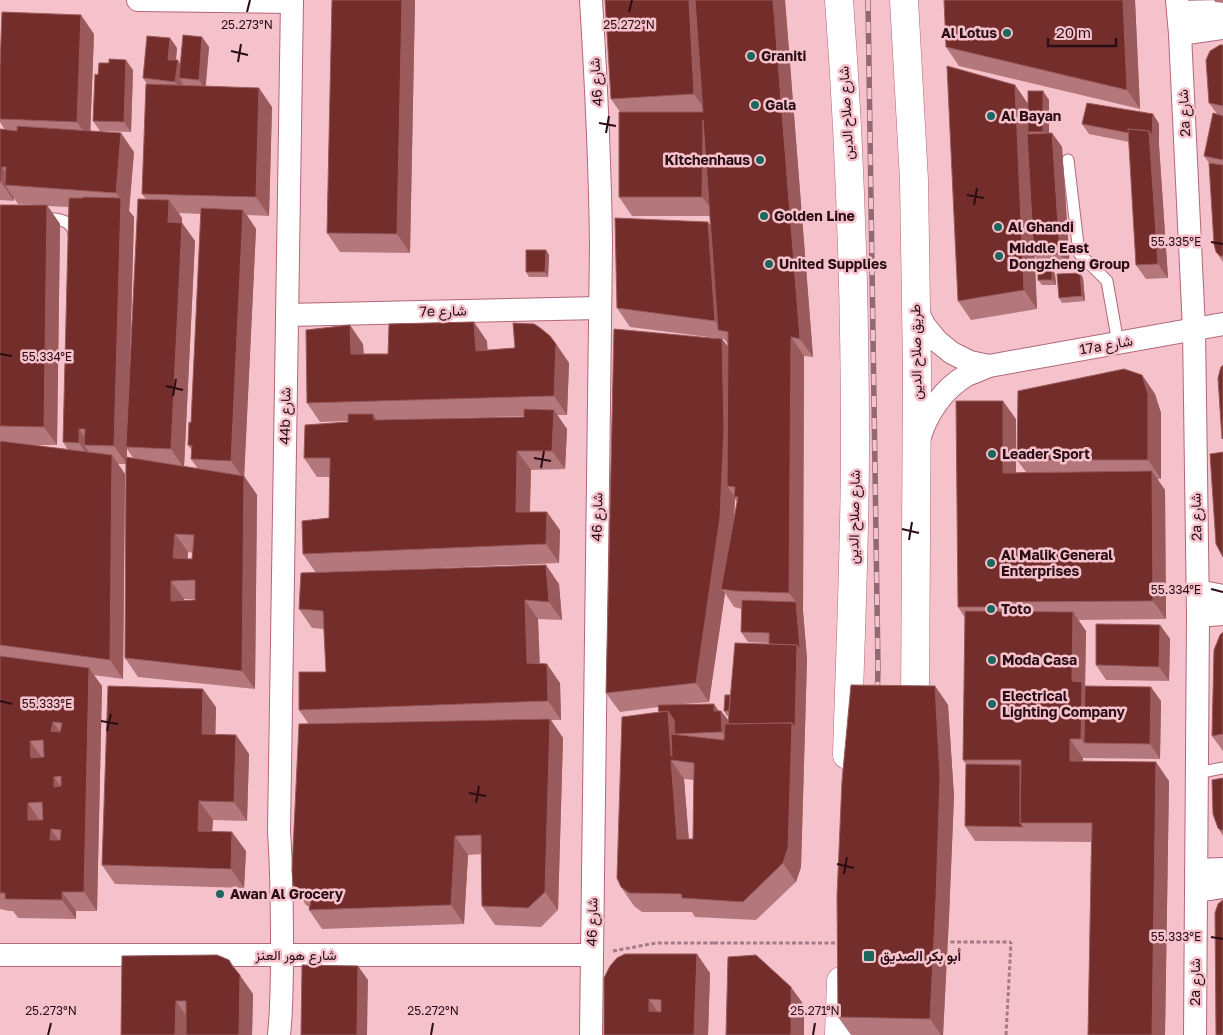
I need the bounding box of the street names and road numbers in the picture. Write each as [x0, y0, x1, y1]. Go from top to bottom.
street label: شارع 46 [585, 57, 609, 107]
street label: شارع صلاح الدين [835, 65, 859, 161]
street label: 2a شارع [1174, 89, 1196, 137]
street label: 7e شارع [419, 302, 467, 322]
street label: طريق صلاح الدين [906, 304, 928, 400]
street label: 17a شارع [1078, 331, 1134, 361]
street label: 44b شارع [276, 387, 296, 445]
street label: شارع صلاح الدين [844, 470, 866, 564]
street label: شارع 46 [588, 493, 608, 542]
street label: 2a شارع [1187, 493, 1207, 541]
street label: شارع 46 [583, 898, 603, 947]
street label: شارع هور العنز [254, 946, 337, 966]
street label: 2a شارع [1186, 958, 1206, 1006]

